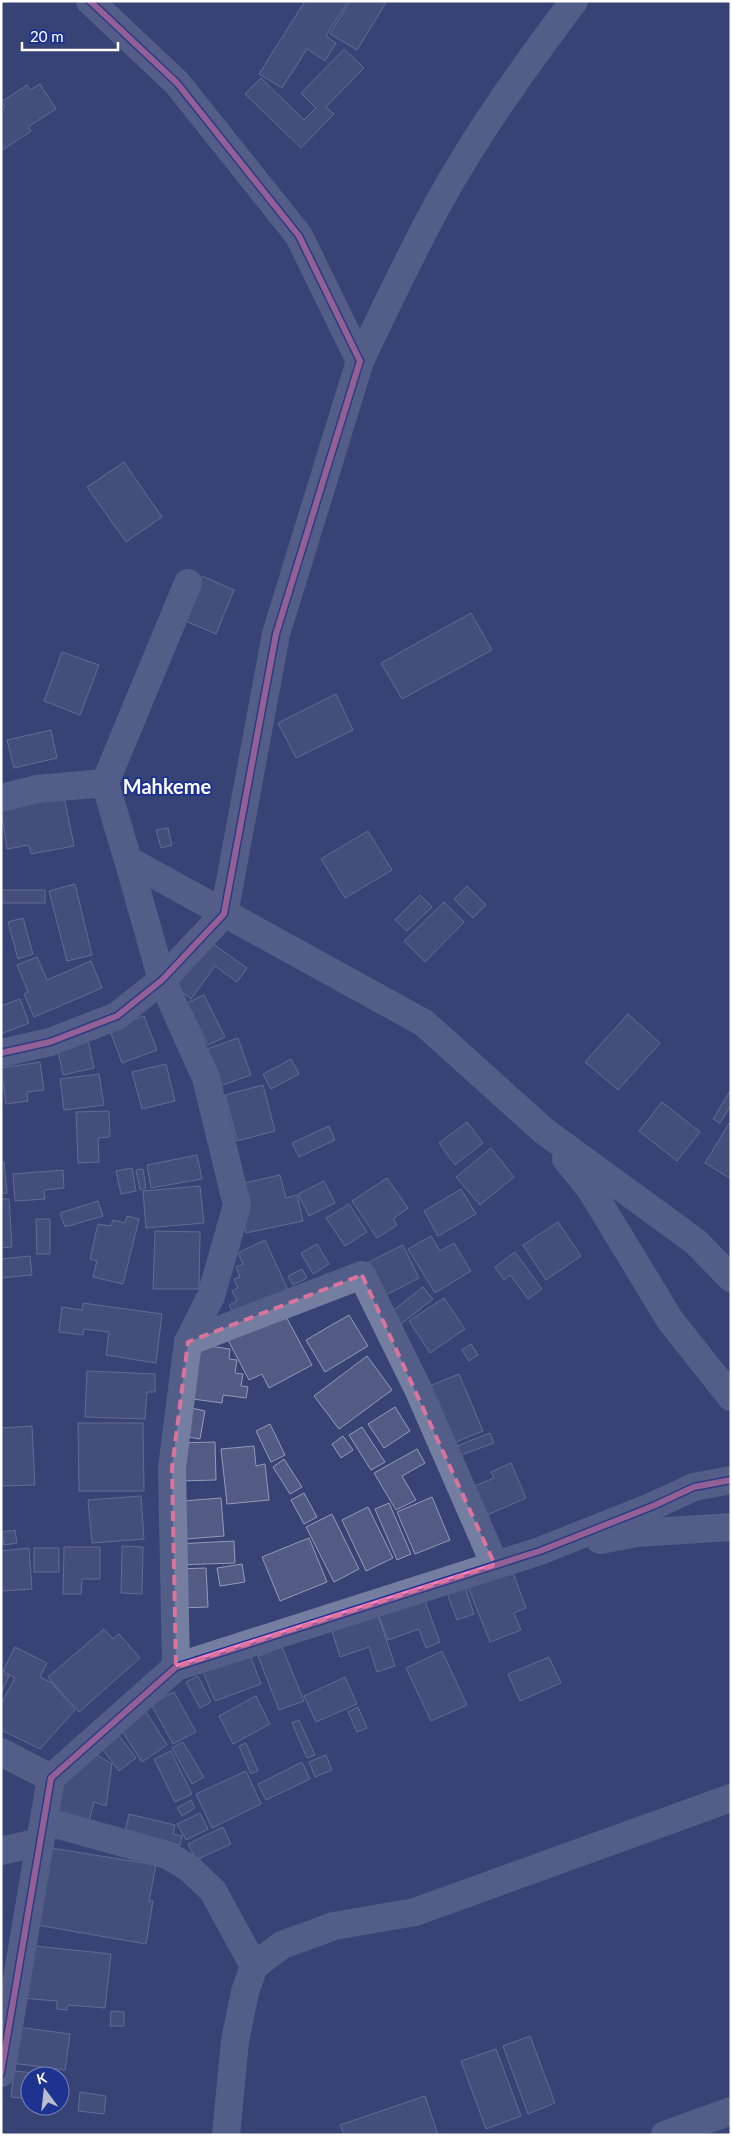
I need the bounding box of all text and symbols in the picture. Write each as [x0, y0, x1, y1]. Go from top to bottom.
scale bar [22, 20, 119, 52]
text: 20 m [30, 27, 64, 45]
district label: Mahkeme [123, 774, 211, 798]
north arrow [20, 2066, 70, 2116]
text: K [35, 2068, 49, 2087]

